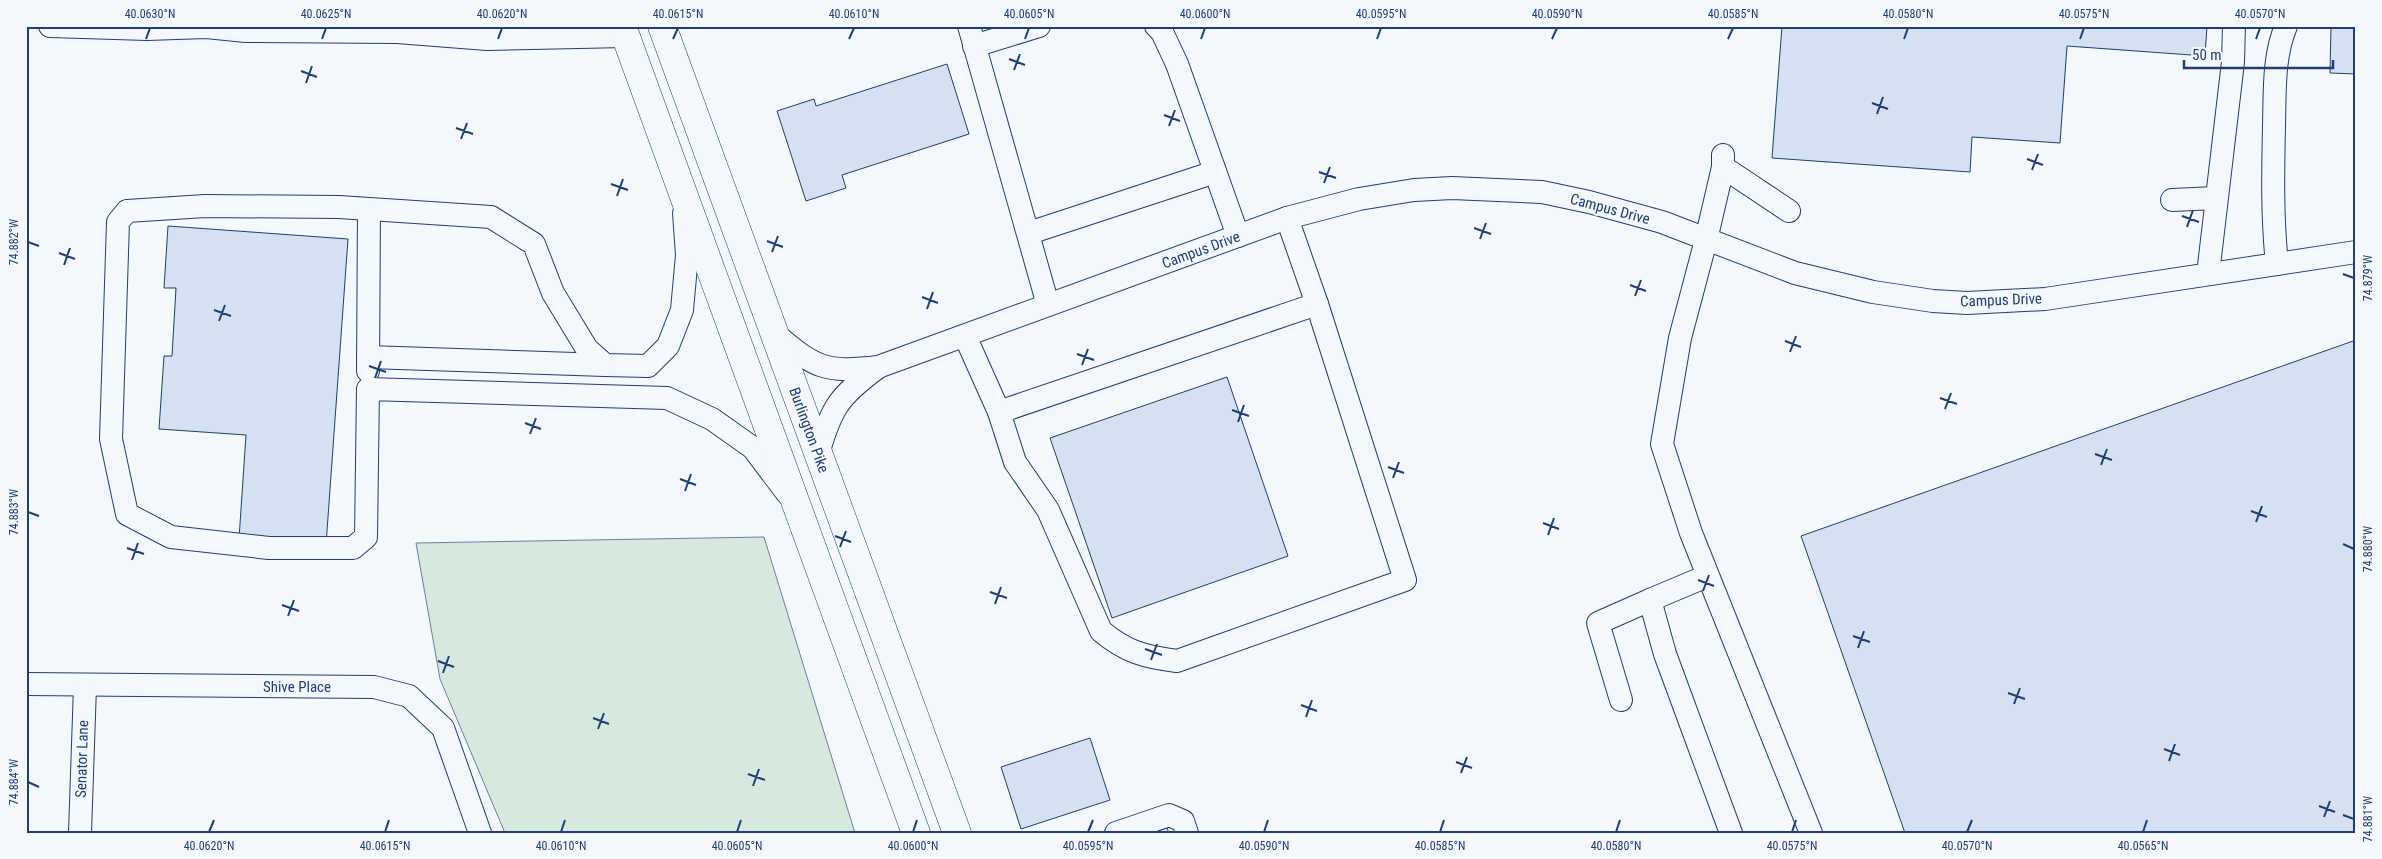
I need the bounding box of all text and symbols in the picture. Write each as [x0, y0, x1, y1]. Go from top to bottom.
text: 40.0630°N [125, 7, 175, 21]
text: 40.0625°N [301, 7, 351, 21]
text: 40.0620°N [477, 7, 527, 21]
text: 40.0615°N [653, 7, 703, 21]
text: 40.0610°N [829, 7, 879, 21]
text: 40.0605°N [1004, 7, 1054, 21]
text: 40.0600°N [1180, 7, 1230, 21]
text: 40.0595°N [1356, 7, 1406, 21]
text: 40.0590°N [1532, 7, 1582, 21]
text: 40.0585°N [1708, 7, 1758, 21]
text: 40.0580°N [1883, 7, 1933, 21]
text: 40.0575°N [2059, 7, 2109, 21]
text: 40.0570°N [2235, 7, 2285, 21]
scale bar [2184, 38, 2333, 70]
text: 50 m [2192, 46, 2222, 64]
street label: Campus Drive [1568, 190, 1652, 228]
text: 74.882°W [7, 219, 21, 265]
street label: Campus Drive [1159, 228, 1243, 272]
text: 74.879°W [2361, 255, 2375, 301]
street label: Campus Drive [1960, 290, 2042, 310]
street label: Burlington Pike [785, 385, 833, 475]
text: 74.883°W [7, 489, 21, 535]
text: 74.880°W [2361, 526, 2375, 572]
street label: Shive Place [263, 678, 331, 696]
street label: Senator Lane [72, 720, 92, 798]
text: 74.884°W [7, 759, 21, 805]
text: 74.881°W [2361, 796, 2375, 842]
text: 40.0620°N [184, 839, 234, 853]
text: 40.0615°N [360, 839, 410, 853]
text: 40.0610°N [536, 839, 586, 853]
text: 40.0605°N [712, 839, 762, 853]
text: 40.0600°N [888, 839, 938, 853]
text: 40.0595°N [1063, 839, 1113, 853]
text: 40.0590°N [1239, 839, 1289, 853]
text: 40.0585°N [1415, 839, 1465, 853]
text: 40.0580°N [1591, 839, 1641, 853]
text: 40.0575°N [1767, 839, 1817, 853]
text: 40.0570°N [1942, 839, 1992, 853]
text: 40.0565°N [2118, 839, 2168, 853]

